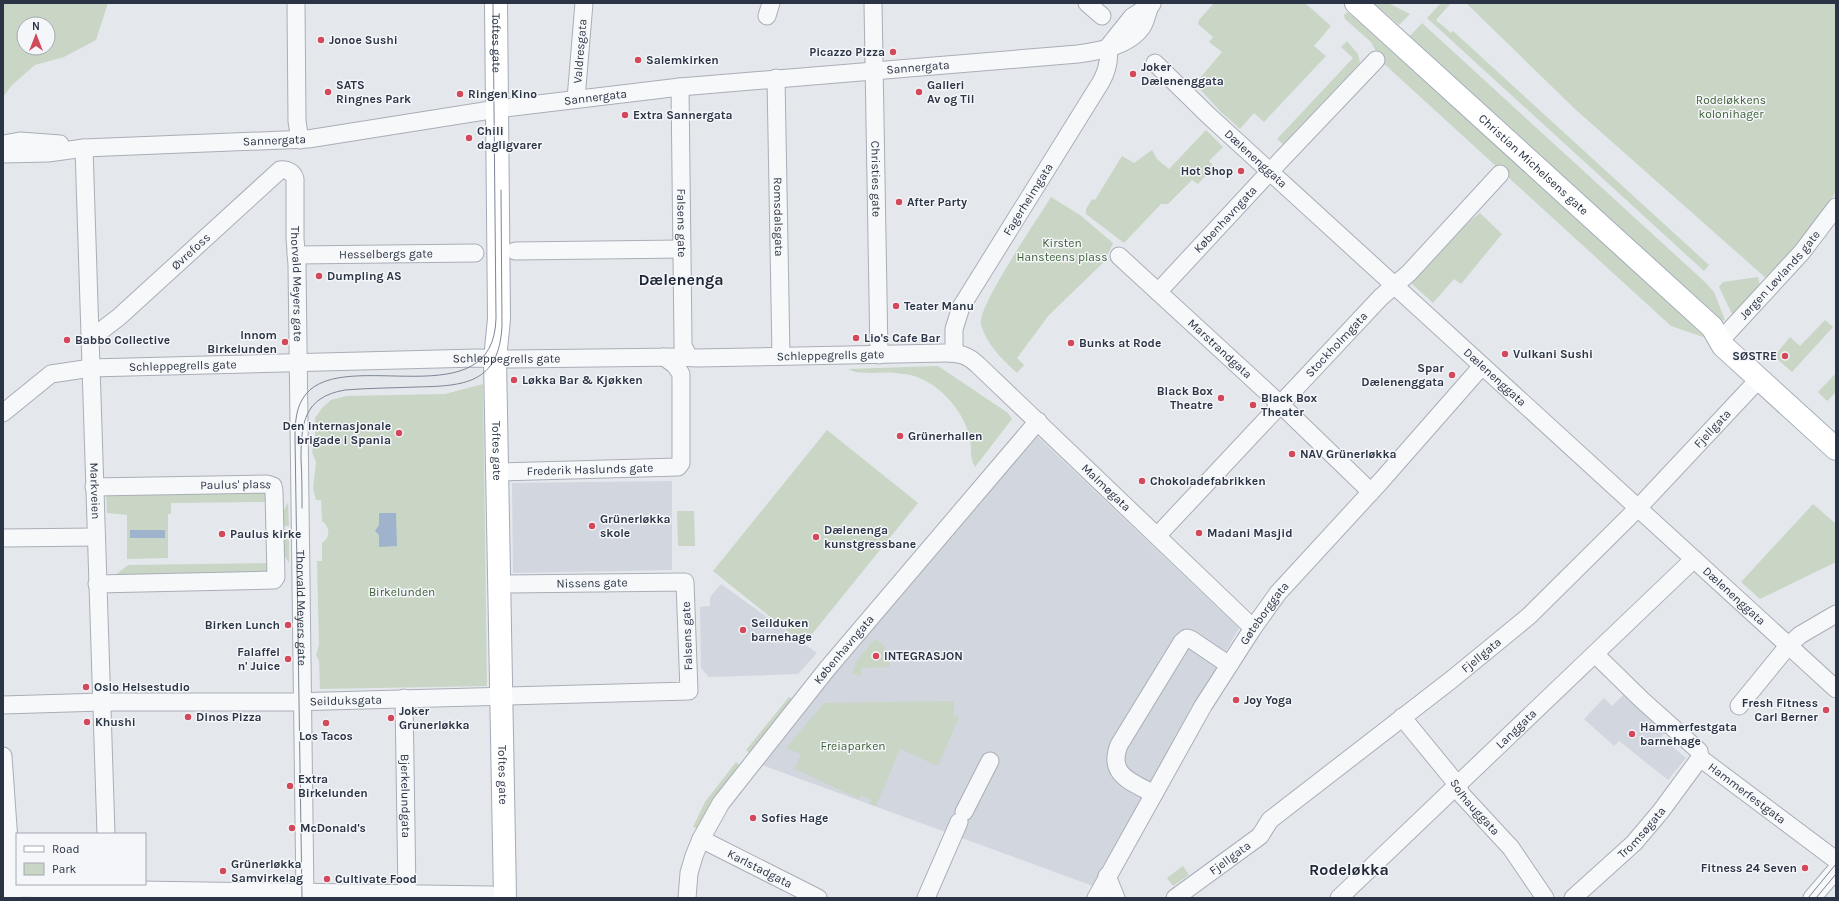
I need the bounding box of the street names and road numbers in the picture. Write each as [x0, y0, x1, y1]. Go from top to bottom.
street label: Toftes gate [489, 13, 504, 73]
street label: Valdresgata [570, 18, 590, 84]
street label: Sannergata [886, 58, 950, 77]
street label: Sannergata [563, 86, 628, 108]
street label: Christian Michelsens gate [1476, 111, 1591, 218]
street label: Dælenenggata [1222, 127, 1290, 191]
street label: Sannergata [243, 132, 306, 149]
street label: Christies gate [868, 141, 884, 217]
street label: Fagerheimgata [1000, 160, 1056, 238]
street label: Romsdalsgata [771, 177, 786, 257]
street label: Københavngata [1191, 183, 1260, 256]
street label: Falsens gate [674, 188, 689, 258]
street label: Thorvald Meyers gate [288, 226, 305, 342]
street label: Jørgen Løvlands gate [1736, 228, 1823, 322]
street label: Øvrefoss [168, 230, 213, 273]
street label: Hesselbergs gate [339, 246, 433, 262]
street label: Stockholmgata [1303, 309, 1370, 380]
street label: Marstrandgata [1185, 316, 1255, 382]
street label: Dælenenggata [1461, 345, 1529, 409]
street label: Schleppegrells gate [776, 347, 885, 363]
street label: Schleppegrells gate [453, 351, 561, 366]
street label: Schleppegrells gate [129, 357, 237, 374]
street label: Fjellgata [1691, 407, 1734, 451]
street label: Toftes gate [489, 421, 504, 481]
street label: Frederik Haslunds gate [526, 461, 654, 478]
street label: Malmøgata [1079, 461, 1134, 514]
street label: Markveien [87, 462, 103, 520]
street label: Paulus' plass [200, 477, 274, 492]
street label: Thorvald Meyers gate [294, 550, 309, 666]
street label: Dælenenggata [1700, 564, 1768, 628]
street label: Nissens gate [556, 575, 628, 591]
street label: Gøteborggata [1237, 579, 1292, 647]
street label: Falsens gate [679, 601, 695, 671]
street label: Københavngata [811, 612, 877, 687]
street label: Fjellgata [1458, 635, 1504, 676]
street label: Seilduksgata [310, 692, 382, 708]
street label: Langgata [1493, 706, 1539, 751]
street label: Toftes gate [495, 745, 510, 805]
street label: Bjerkelundgata [398, 754, 413, 838]
street label: Hammerfestgata [1705, 760, 1788, 827]
street label: Solhauggata [1447, 776, 1503, 838]
street label: Tromsøgata [1615, 804, 1669, 861]
street label: Fjellgata [1207, 838, 1253, 878]
street label: Karlstadgata [725, 847, 795, 891]

